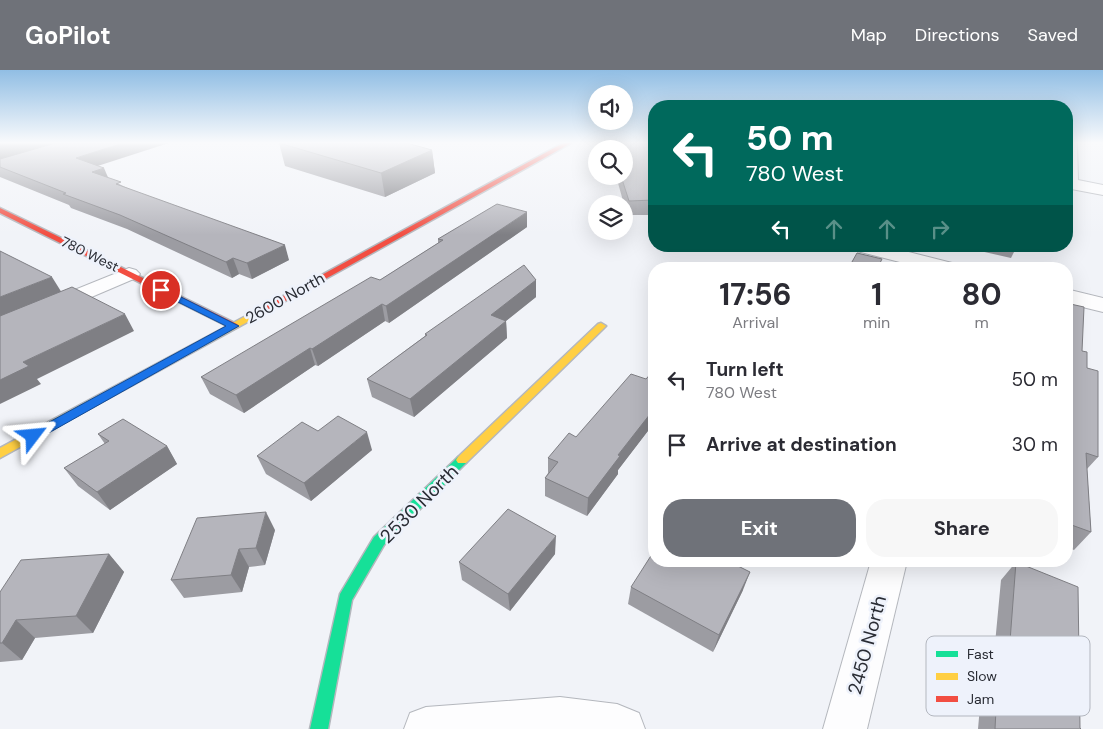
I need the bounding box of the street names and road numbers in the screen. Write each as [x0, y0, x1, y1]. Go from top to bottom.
street label: 780 West [58, 232, 122, 276]
street label: 2600 North [242, 268, 328, 328]
street label: 2530 North [374, 459, 464, 549]
street label: 2450 North [842, 593, 892, 697]

